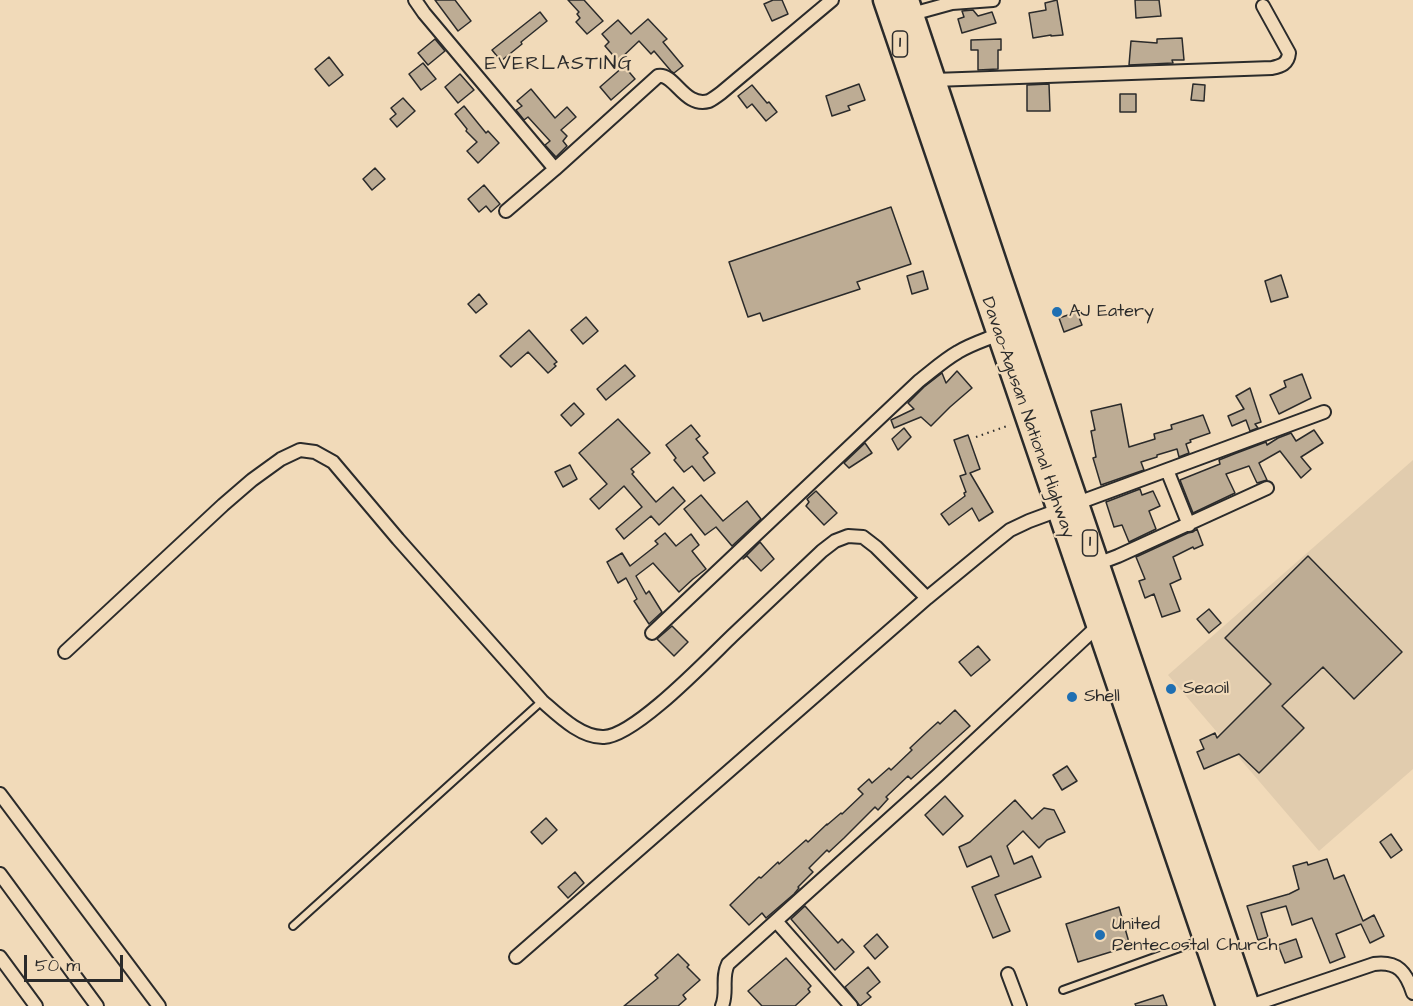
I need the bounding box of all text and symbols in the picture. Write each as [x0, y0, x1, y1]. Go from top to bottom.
road number: 1 [892, 31, 908, 57]
district label: EVERLASTING [485, 53, 633, 77]
street label: Davao-Agusan National Highway [976, 295, 1078, 541]
place label: AJ Eatery [1069, 301, 1154, 323]
marker: AJ Eatery [1050, 305, 1064, 319]
road number: 1 [1082, 530, 1098, 556]
place label: Seaoil [1183, 678, 1229, 700]
marker: Seaoil [1164, 682, 1178, 696]
place label: Shell [1084, 686, 1120, 708]
marker: Shell [1065, 690, 1079, 704]
place label: United Pentecostal Church [1112, 914, 1277, 956]
marker: United Pentecostal Church [1093, 928, 1107, 942]
scale bar [27, 943, 126, 981]
text: 50 m [35, 953, 80, 978]

